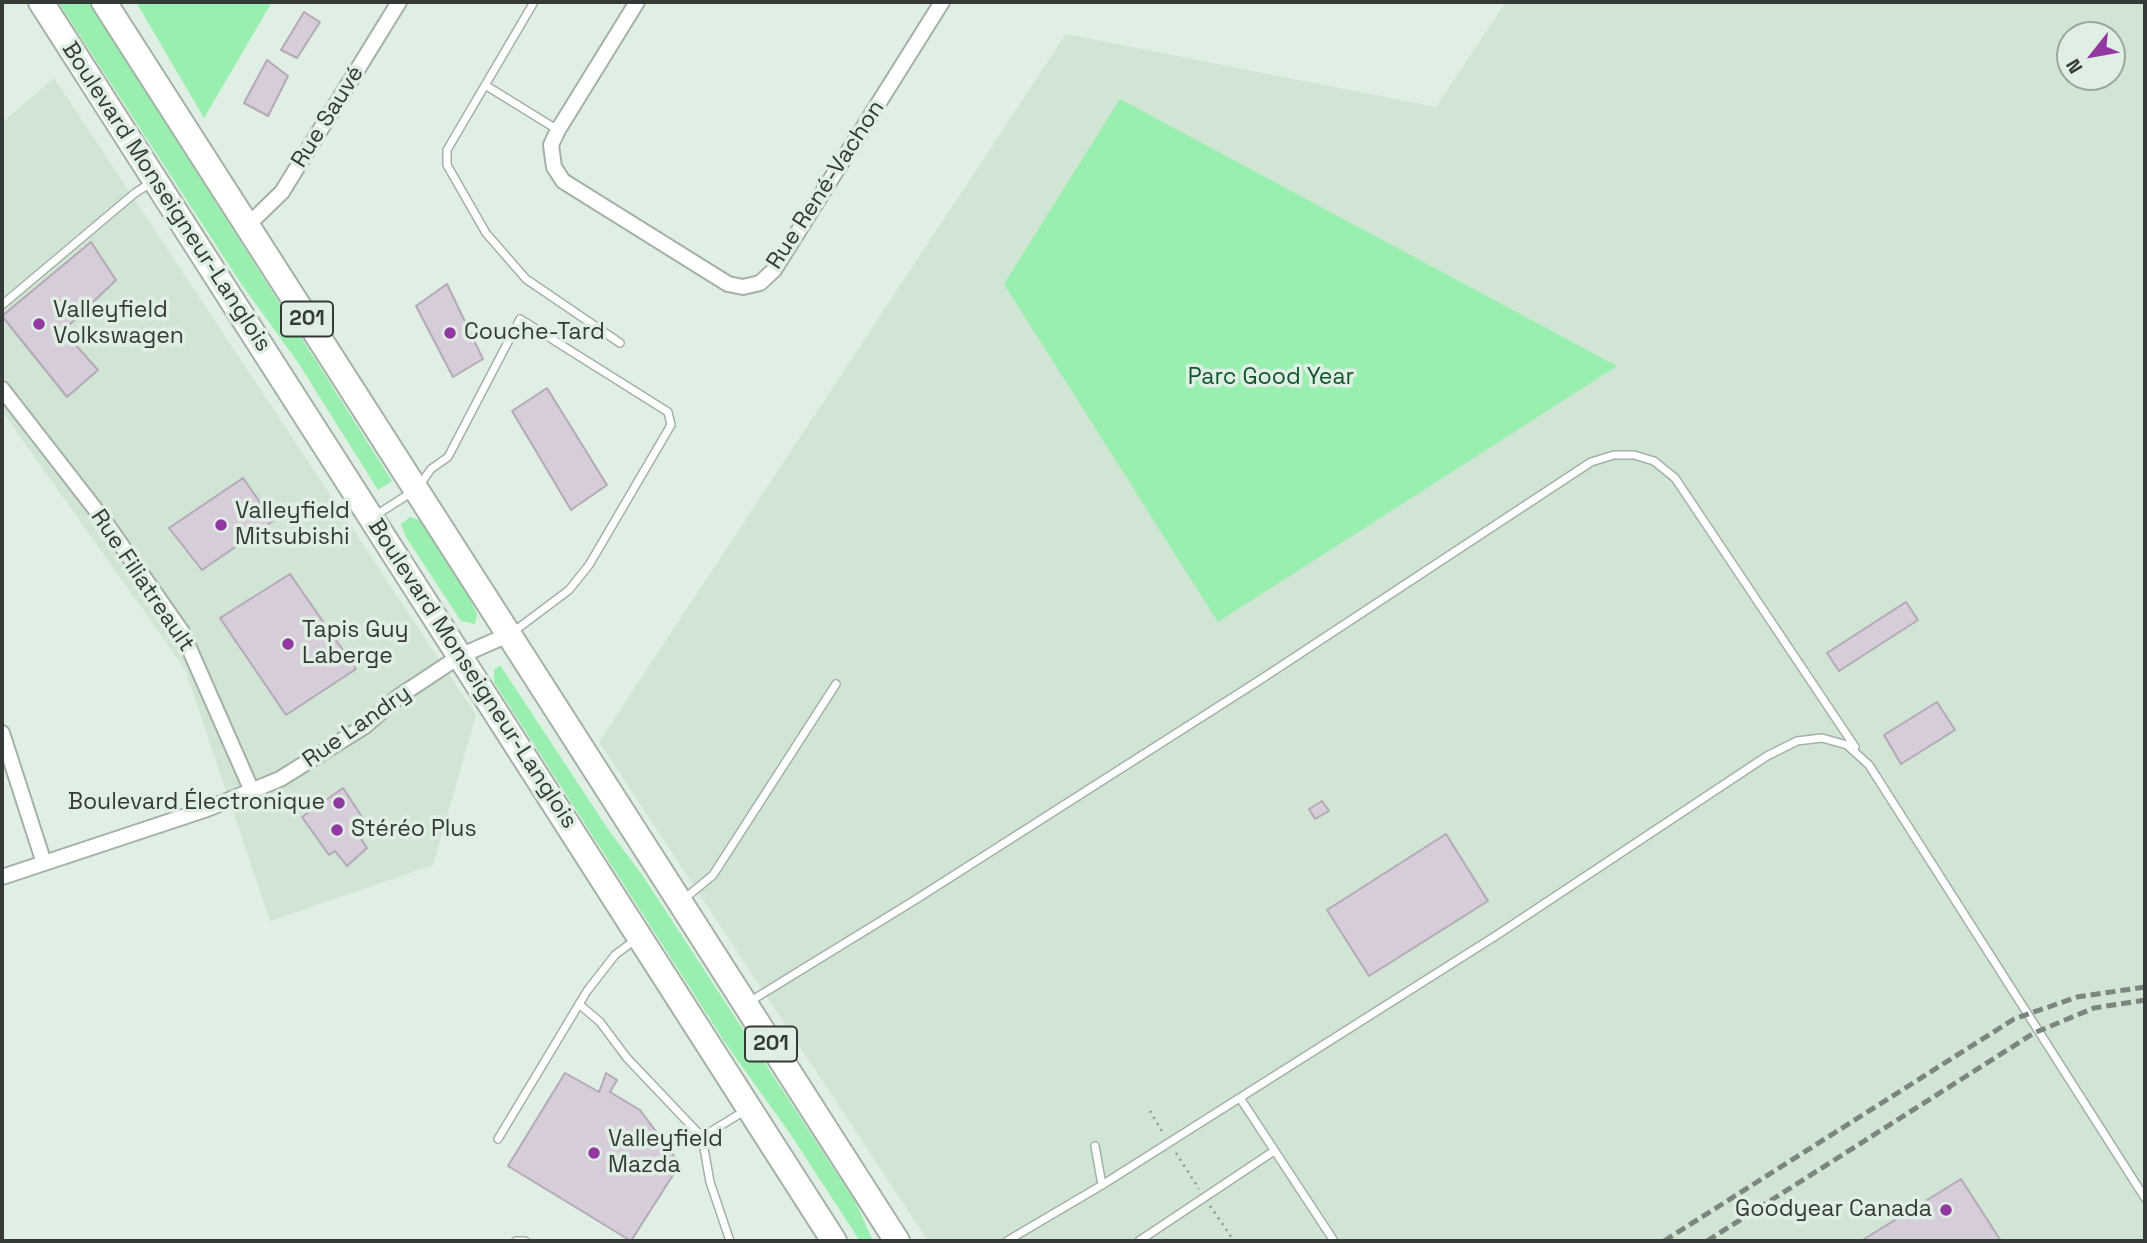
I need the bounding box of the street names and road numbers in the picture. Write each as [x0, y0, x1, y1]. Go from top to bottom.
street label: Boulevard Monseigneur-Langlois [55, 37, 277, 357]
street label: Rue Sauvé [286, 61, 370, 173]
street label: Rue René-Vachon [761, 95, 891, 275]
road number: 201 [281, 302, 333, 336]
street label: Rue Filiatreault [84, 505, 200, 657]
street label: Boulevard Monseigneur-Langlois [361, 514, 583, 834]
street label: Rue Landry [298, 680, 416, 774]
road number: 201 [745, 1026, 797, 1062]

